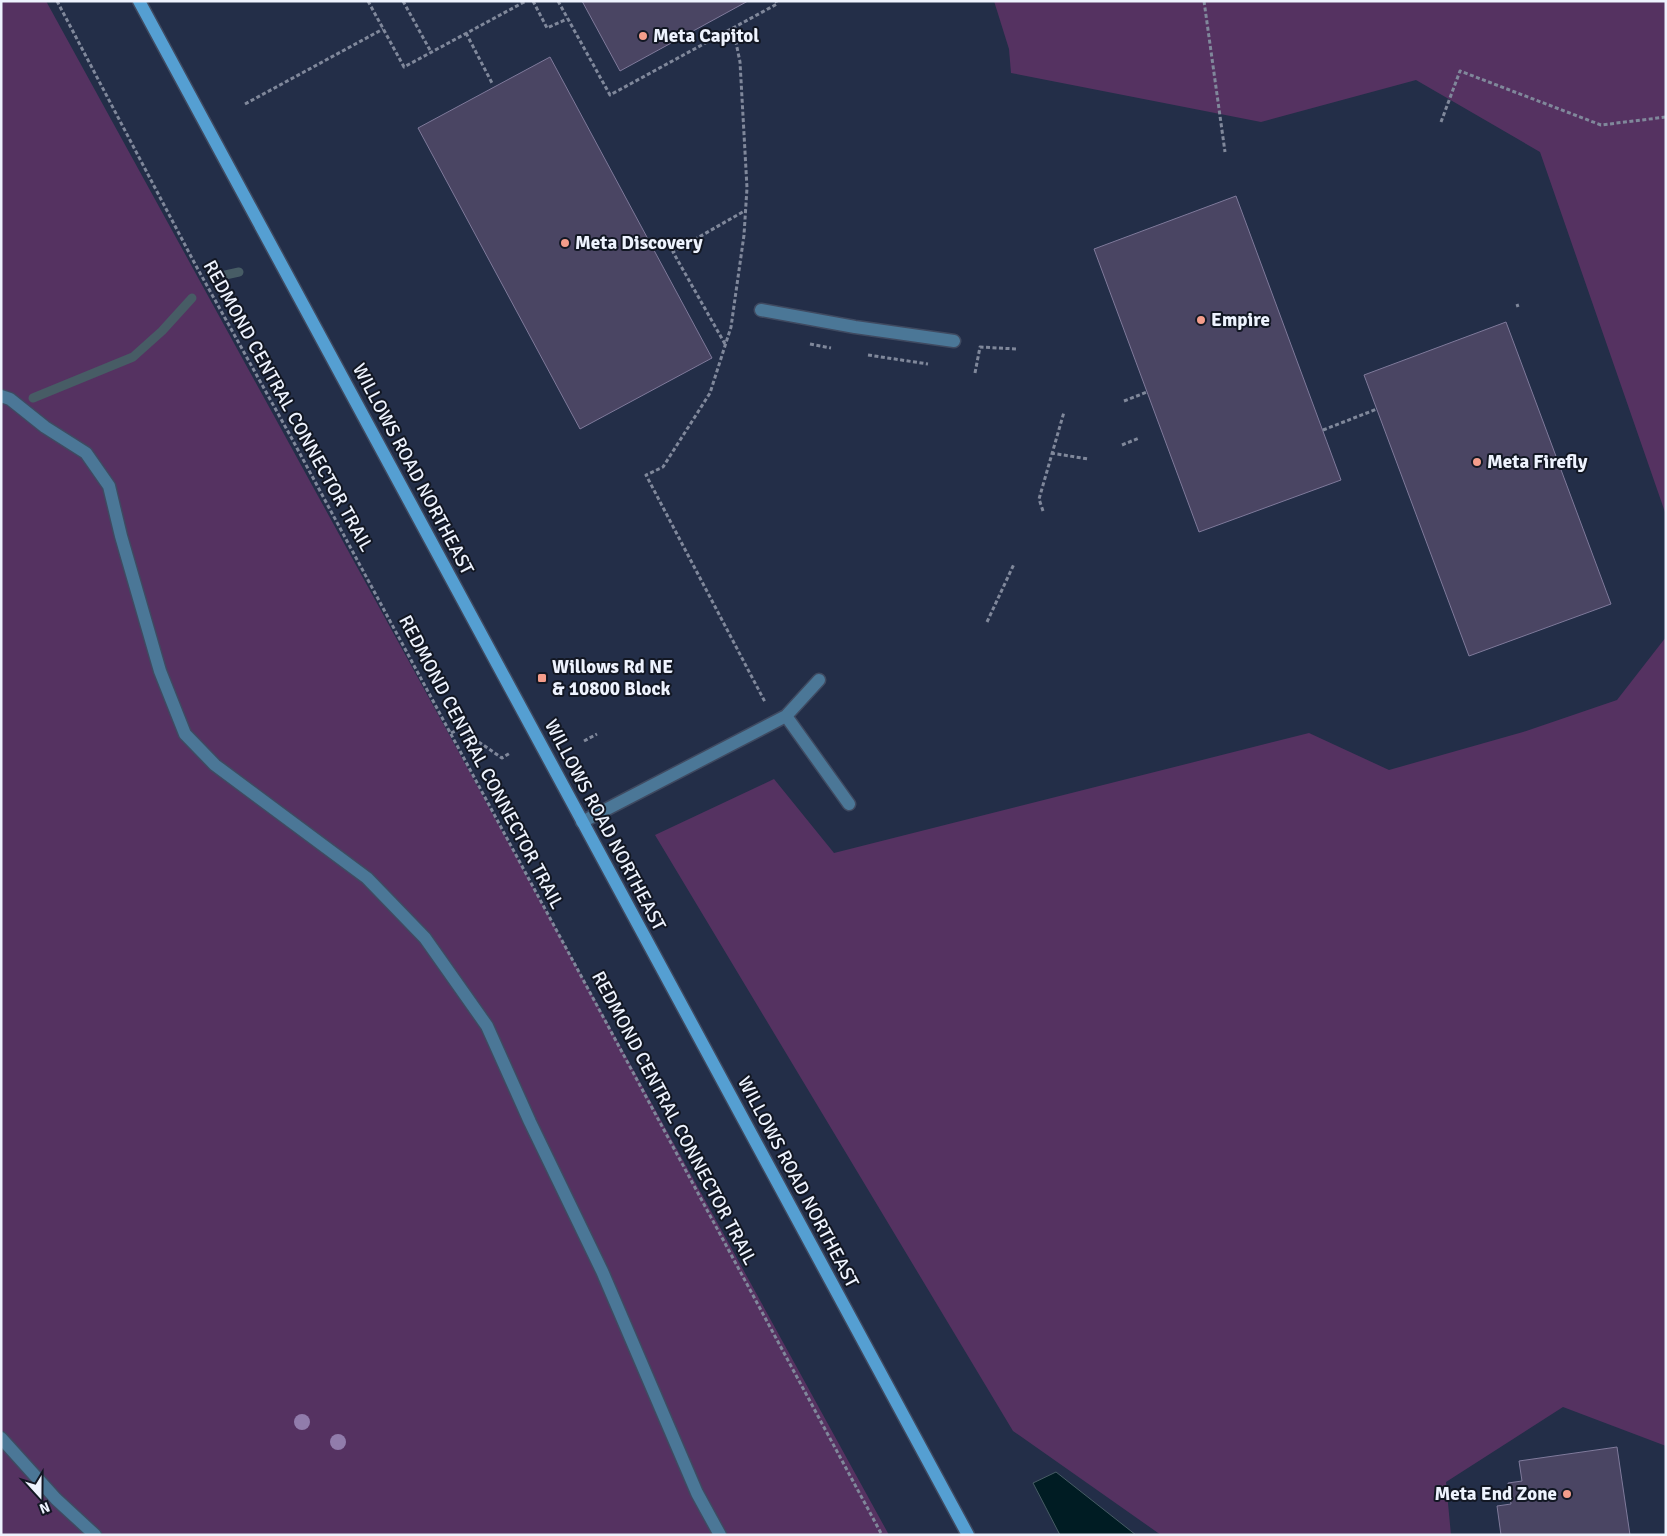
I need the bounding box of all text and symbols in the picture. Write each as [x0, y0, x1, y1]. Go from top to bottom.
place label: Meta Capitol [653, 24, 759, 48]
marker: Meta Capitol [637, 30, 649, 42]
place label: Meta Discovery [575, 231, 703, 255]
marker: Meta Discovery [559, 237, 571, 249]
street label: REDMOND CENTRAL CONNECTOR TRAIL [198, 256, 378, 556]
place label: Empire [1211, 308, 1270, 332]
marker: Empire [1195, 314, 1207, 326]
street label: WILLOWS ROAD NORTHEAST [347, 359, 479, 579]
place label: Meta Firefly [1487, 450, 1588, 474]
marker: Meta Firefly [1471, 456, 1483, 468]
street label: REDMOND CENTRAL CONNECTOR TRAIL [393, 611, 569, 913]
place label: Willows Rd NE & 10800 Block [552, 655, 673, 701]
marker: Willows Rd NE & 10800 Block [536, 672, 548, 684]
street label: WILLOWS ROAD NORTHEAST [539, 715, 671, 935]
street label: REDMOND CENTRAL CONNECTOR TRAIL [586, 967, 762, 1269]
street label: WILLOWS ROAD NORTHEAST [732, 1072, 864, 1292]
north arrow [15, 1471, 65, 1521]
place label: Meta End Zone [1434, 1482, 1557, 1506]
marker: Meta End Zone [1561, 1488, 1573, 1500]
text: N [37, 1498, 52, 1517]

